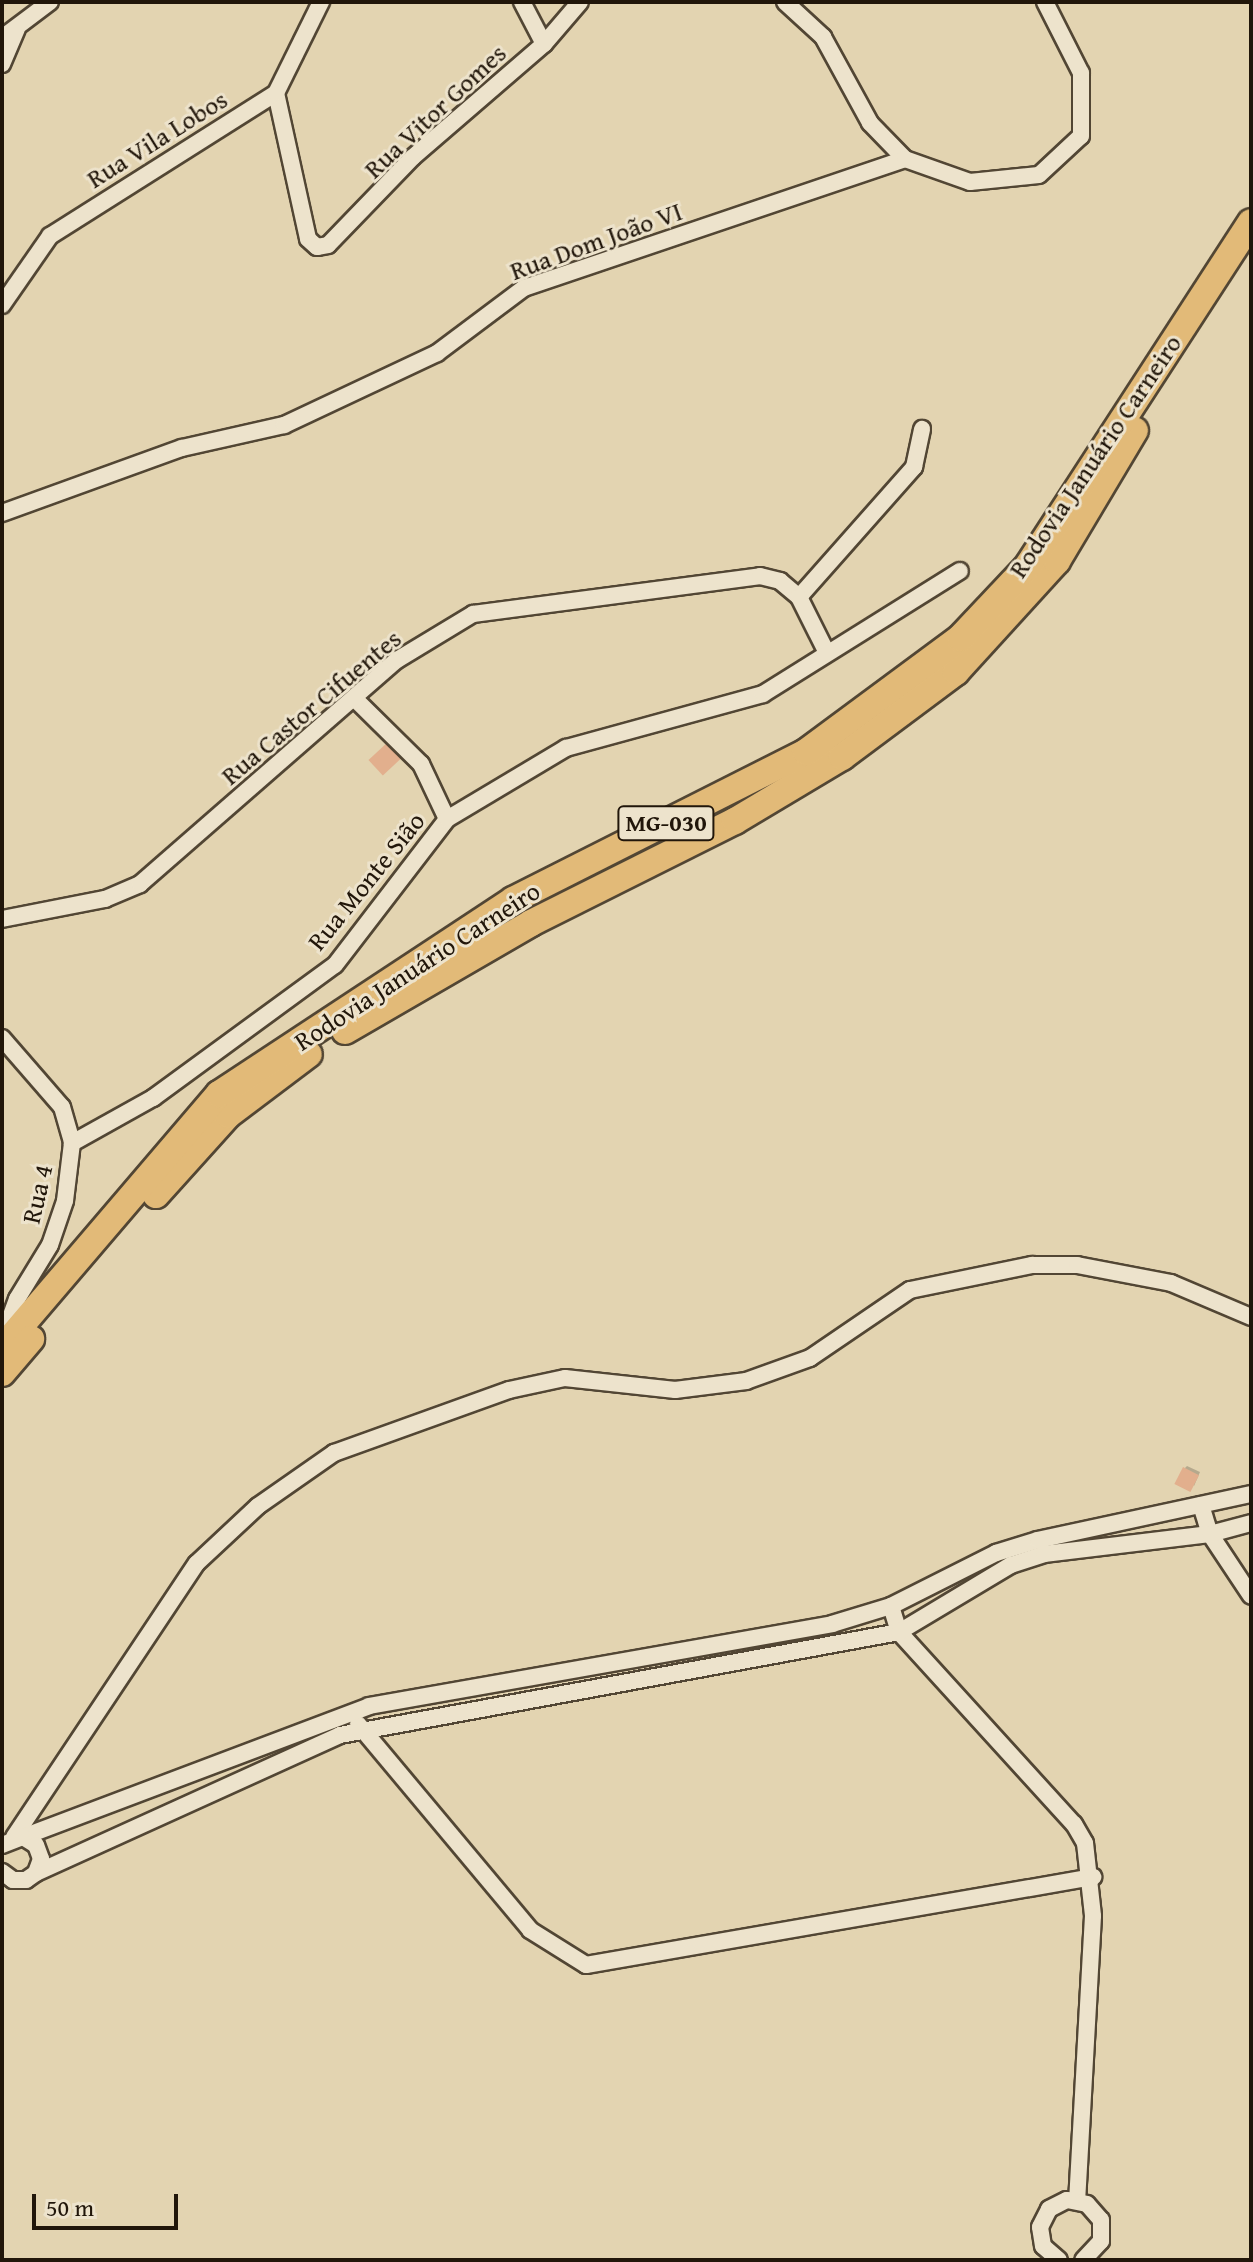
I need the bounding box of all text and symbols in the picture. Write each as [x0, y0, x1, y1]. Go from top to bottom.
street label: Rua Vitor Gomes [358, 37, 512, 185]
street label: Rua Vila Lobos [81, 83, 233, 195]
street label: Rua Dom João VI [506, 195, 686, 287]
street label: Rodovia Januário Carneiro [1002, 329, 1188, 583]
street label: Rua Castor Cifuentes [215, 623, 407, 791]
road number: MG-030 [616, 803, 716, 843]
street label: Rua Monte Sião [301, 806, 431, 956]
street label: Rodovia Januário Carneiro [288, 875, 546, 1057]
street label: Rua 4 [15, 1161, 59, 1227]
scale bar [36, 2178, 182, 2228]
text: 50 m [46, 2190, 94, 2225]

